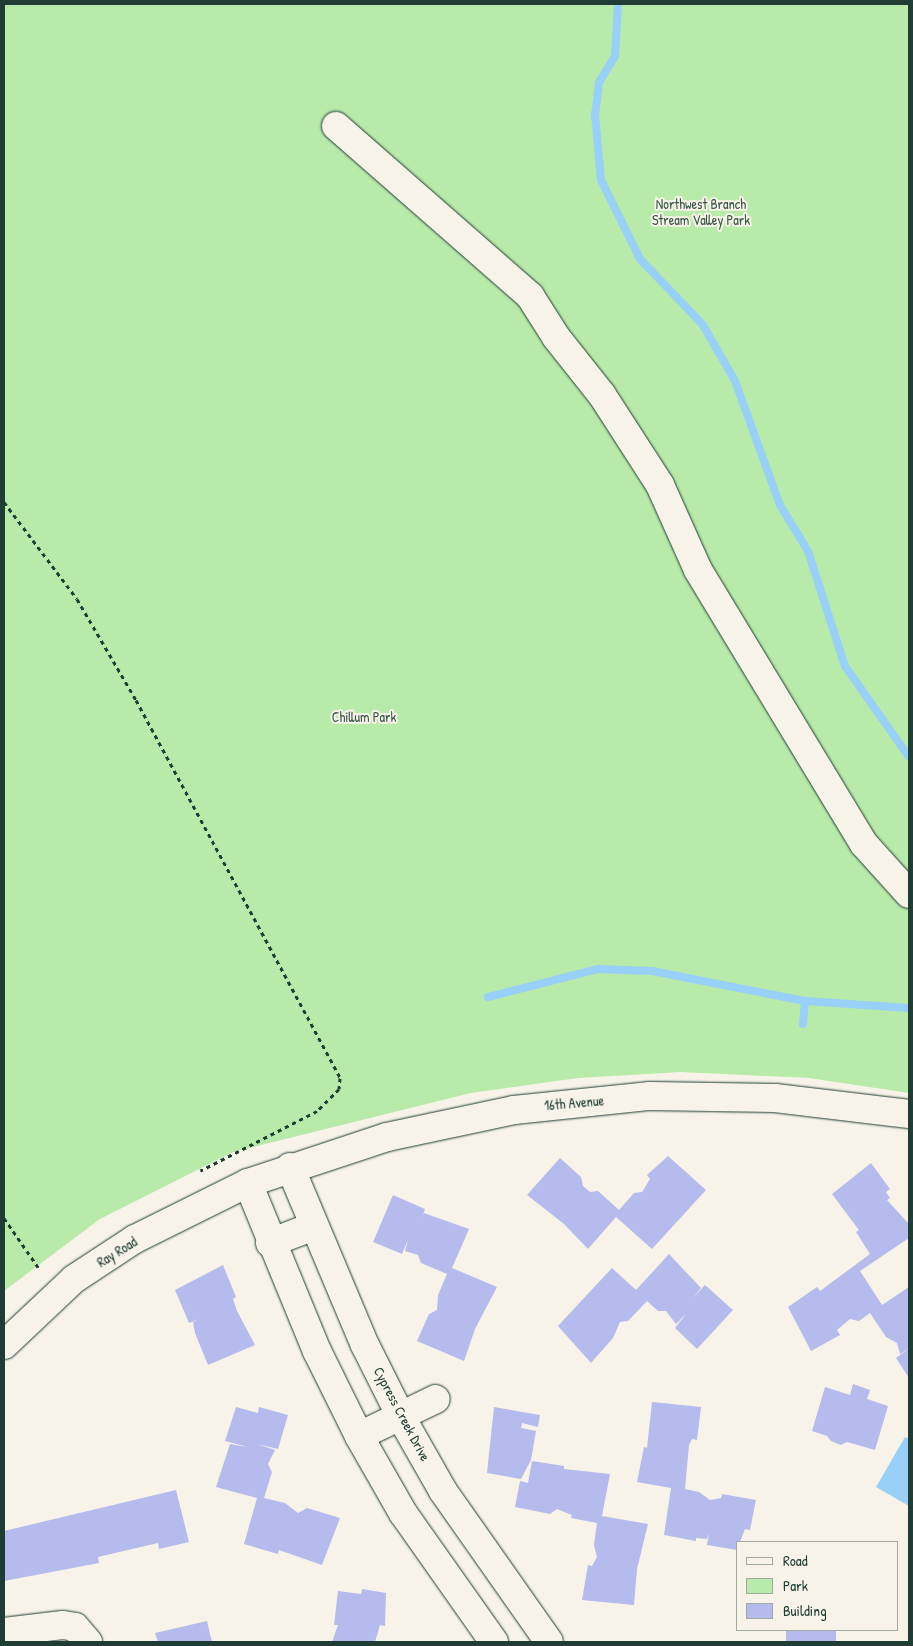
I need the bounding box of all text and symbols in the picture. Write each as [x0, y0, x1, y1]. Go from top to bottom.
park label: Northwest Branch Stream Valley Park [652, 196, 750, 228]
park label: Chillum Park [332, 709, 396, 725]
street label: 16th Avenue [543, 1092, 605, 1114]
street label: Ray Road [94, 1233, 140, 1271]
street label: Cypress Creek Drive [370, 1364, 434, 1464]
legend [736, 1541, 898, 1631]
text: Road [783, 1550, 808, 1571]
text: Park [783, 1575, 808, 1596]
text: Building [783, 1600, 827, 1621]

